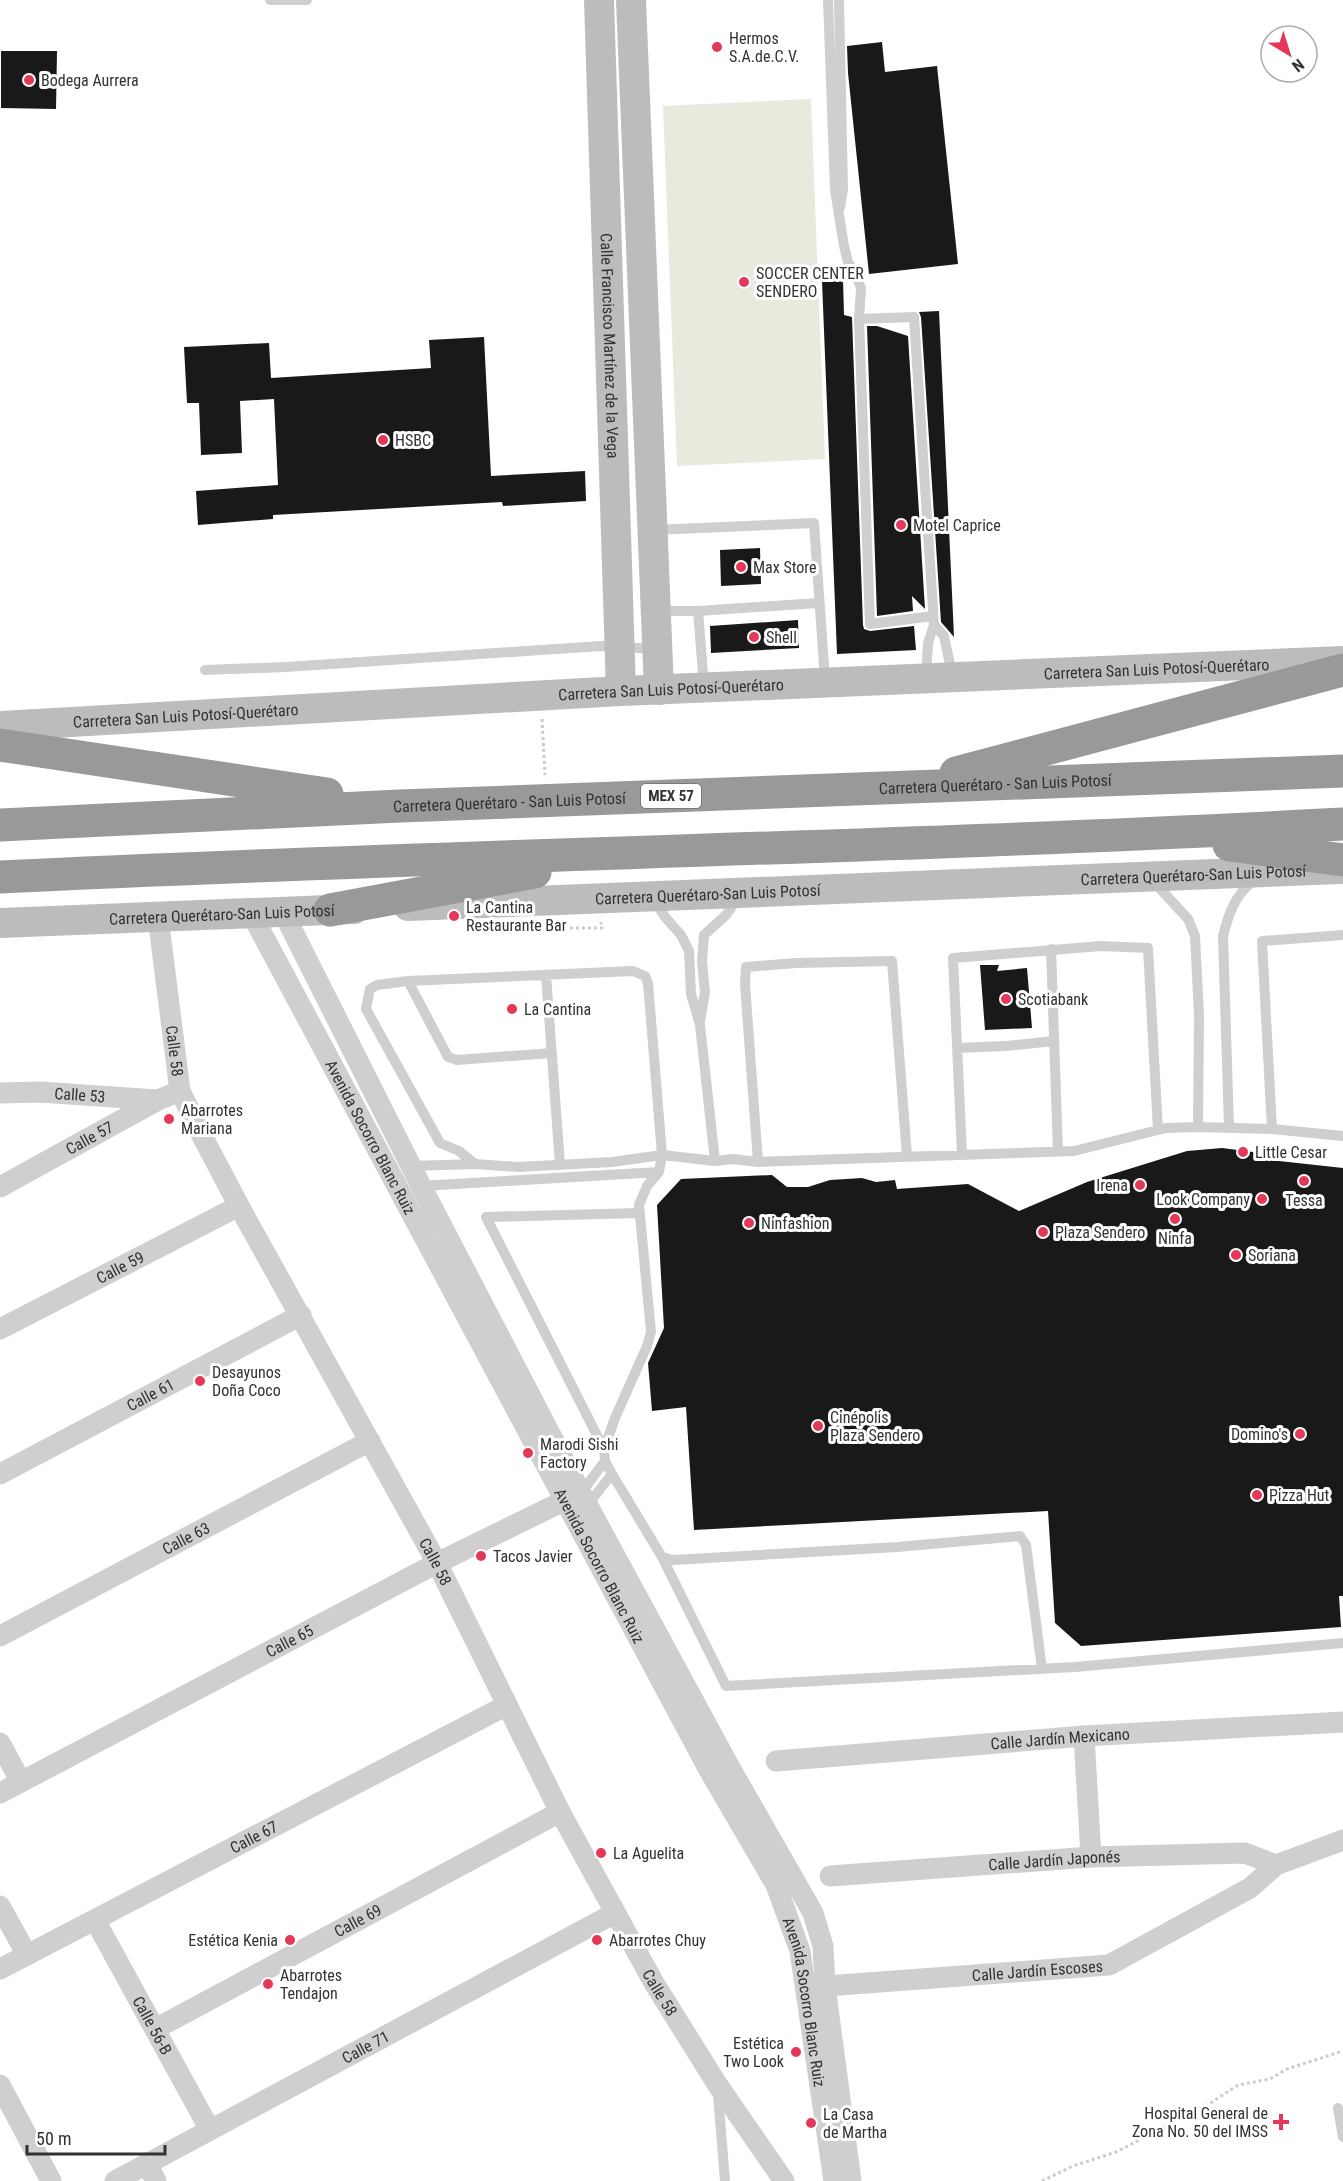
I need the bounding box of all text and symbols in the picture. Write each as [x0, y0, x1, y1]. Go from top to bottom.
north arrow [1259, 24, 1319, 84]
place label: Hermos S.A.de.C.V. [729, 29, 799, 66]
marker: Hermos S.A.de.C.V. [710, 40, 724, 54]
text: N [1288, 55, 1308, 76]
place label: Bodega Aurrera [41, 71, 139, 90]
marker: Bodega Aurrera [22, 73, 36, 87]
street label: Calle Francisco Martínez de la Vega [597, 233, 623, 459]
place label: SOCCER CENTER SENDERO [756, 264, 864, 301]
marker: SOCCER CENTER SENDERO [737, 275, 751, 289]
place label: HSBC [395, 431, 431, 450]
marker: HSBC [376, 433, 390, 447]
place label: Motel Caprice [913, 516, 1001, 535]
marker: Motel Caprice [894, 518, 908, 532]
place label: Max Store [753, 558, 817, 577]
marker: Max Store [734, 560, 748, 574]
place label: Shell [766, 628, 797, 647]
marker: Shell [747, 630, 761, 644]
street label: Carretera San Luis Potosí-Querétaro [1043, 655, 1270, 683]
street label: Carretera San Luis Potosí-Querétaro [558, 675, 784, 704]
street label: Carretera San Luis Potosí-Querétaro [72, 700, 299, 731]
street label: Carretera Querétaro - San Luis Potosí [878, 770, 1113, 798]
road number: MEX 57 [641, 784, 701, 808]
street label: Carretera Querétaro - San Luis Potosí [393, 788, 628, 816]
street label: Carretera Querétaro-San Luis Potosí [1080, 861, 1308, 889]
street label: Carretera Querétaro-San Luis Potosí [595, 880, 822, 908]
place label: La Cantina Restaurante Bar [466, 898, 567, 935]
street label: Carretera Querétaro-San Luis Potosí [109, 900, 336, 928]
marker: La Cantina Restaurante Bar [447, 909, 461, 923]
place label: Scotiabank [1018, 990, 1089, 1009]
marker: Scotiabank [999, 992, 1013, 1006]
place label: La Cantina [524, 1000, 591, 1019]
marker: La Cantina [505, 1002, 519, 1016]
street label: Calle 58 [162, 1024, 188, 1077]
street label: Avenida Socorro Blanc Ruiz [322, 1056, 420, 1218]
street label: Calle 53 [54, 1084, 106, 1106]
place label: Abarrotes Mariana [181, 1101, 243, 1138]
marker: Abarrotes Mariana [162, 1112, 176, 1126]
street label: Calle 57 [62, 1117, 116, 1158]
place label: Little Cesar [1255, 1143, 1327, 1162]
marker: Little Cesar [1236, 1145, 1250, 1159]
marker: Tessa [1297, 1174, 1311, 1188]
place label: Irena [1096, 1176, 1128, 1195]
marker: Irena [1133, 1178, 1147, 1192]
place label: Look Company [1156, 1190, 1250, 1209]
place label: Tessa [1285, 1191, 1323, 1210]
marker: Look Company [1255, 1192, 1269, 1206]
marker: Ninfa [1168, 1212, 1182, 1226]
place label: Ninfashion [761, 1214, 830, 1233]
marker: Ninfashion [742, 1216, 756, 1230]
place label: Plaza Sendero [1055, 1223, 1145, 1242]
marker: Plaza Sendero [1036, 1225, 1050, 1239]
place label: Ninfa [1158, 1229, 1192, 1248]
place label: Soriana [1248, 1246, 1296, 1265]
street label: Calle 59 [93, 1247, 147, 1287]
marker: Soriana [1229, 1248, 1243, 1262]
place label: Desayunos Doña Coco [212, 1363, 281, 1400]
street label: Calle 61 [123, 1374, 177, 1415]
marker: Desayunos Doña Coco [193, 1374, 207, 1388]
place label: Cinépolis Plaza Sendero [830, 1408, 920, 1445]
marker: Cinépolis Plaza Sendero [811, 1419, 825, 1433]
place label: Domino's [1231, 1425, 1288, 1444]
marker: Domino's [1293, 1427, 1307, 1441]
place label: Marodi Sishi Factory [540, 1435, 618, 1472]
marker: Marodi Sishi Factory [521, 1446, 535, 1460]
street label: Avenida Socorro Blanc Ruiz [551, 1485, 649, 1646]
place label: Pizza Hut [1269, 1486, 1330, 1505]
marker: Pizza Hut [1250, 1488, 1264, 1502]
street label: Calle 63 [159, 1518, 213, 1558]
street label: Calle 58 [415, 1534, 456, 1588]
place label: Tacos Javier [493, 1547, 573, 1566]
marker: Tacos Javier [474, 1549, 488, 1563]
street label: Calle 65 [262, 1620, 316, 1661]
street label: Calle Jardín Mexicano [990, 1724, 1130, 1753]
street label: Calle 67 [227, 1817, 281, 1857]
place label: La Aguelita [613, 1844, 684, 1863]
marker: La Aguelita [594, 1846, 608, 1860]
street label: Calle Jardín Japonés [988, 1847, 1121, 1874]
street label: Calle 69 [331, 1900, 385, 1941]
street label: Avenida Socorro Blanc Ruiz [779, 1915, 829, 2088]
place label: Estética Kenia [188, 1931, 278, 1950]
place label: Abarrotes Chuy [609, 1931, 706, 1950]
marker: Estética Kenia [283, 1933, 297, 1947]
marker: Abarrotes Chuy [590, 1933, 604, 1947]
street label: Calle Jardín Escoses [971, 1956, 1104, 1985]
place label: Abarrotes Tendajon [280, 1966, 342, 2003]
street label: Calle 58 [639, 1966, 682, 2019]
marker: Abarrotes Tendajon [261, 1977, 275, 1991]
street label: Calle 56-B [129, 1993, 176, 2058]
street label: Calle 71 [338, 2026, 392, 2067]
place label: Estética Two Look [723, 2034, 785, 2071]
marker: Estética Two Look [789, 2045, 803, 2059]
place label: Hospital General de Zona No. 50 del IMSS [1132, 2104, 1268, 2141]
place label: La Casa de Martha [823, 2105, 887, 2142]
marker: Hospital General de Zona No. 50 del IMSS [1272, 2113, 1290, 2131]
marker: La Casa de Martha [804, 2116, 818, 2130]
scale bar [27, 2118, 165, 2156]
text: 50 m [36, 2128, 71, 2149]

